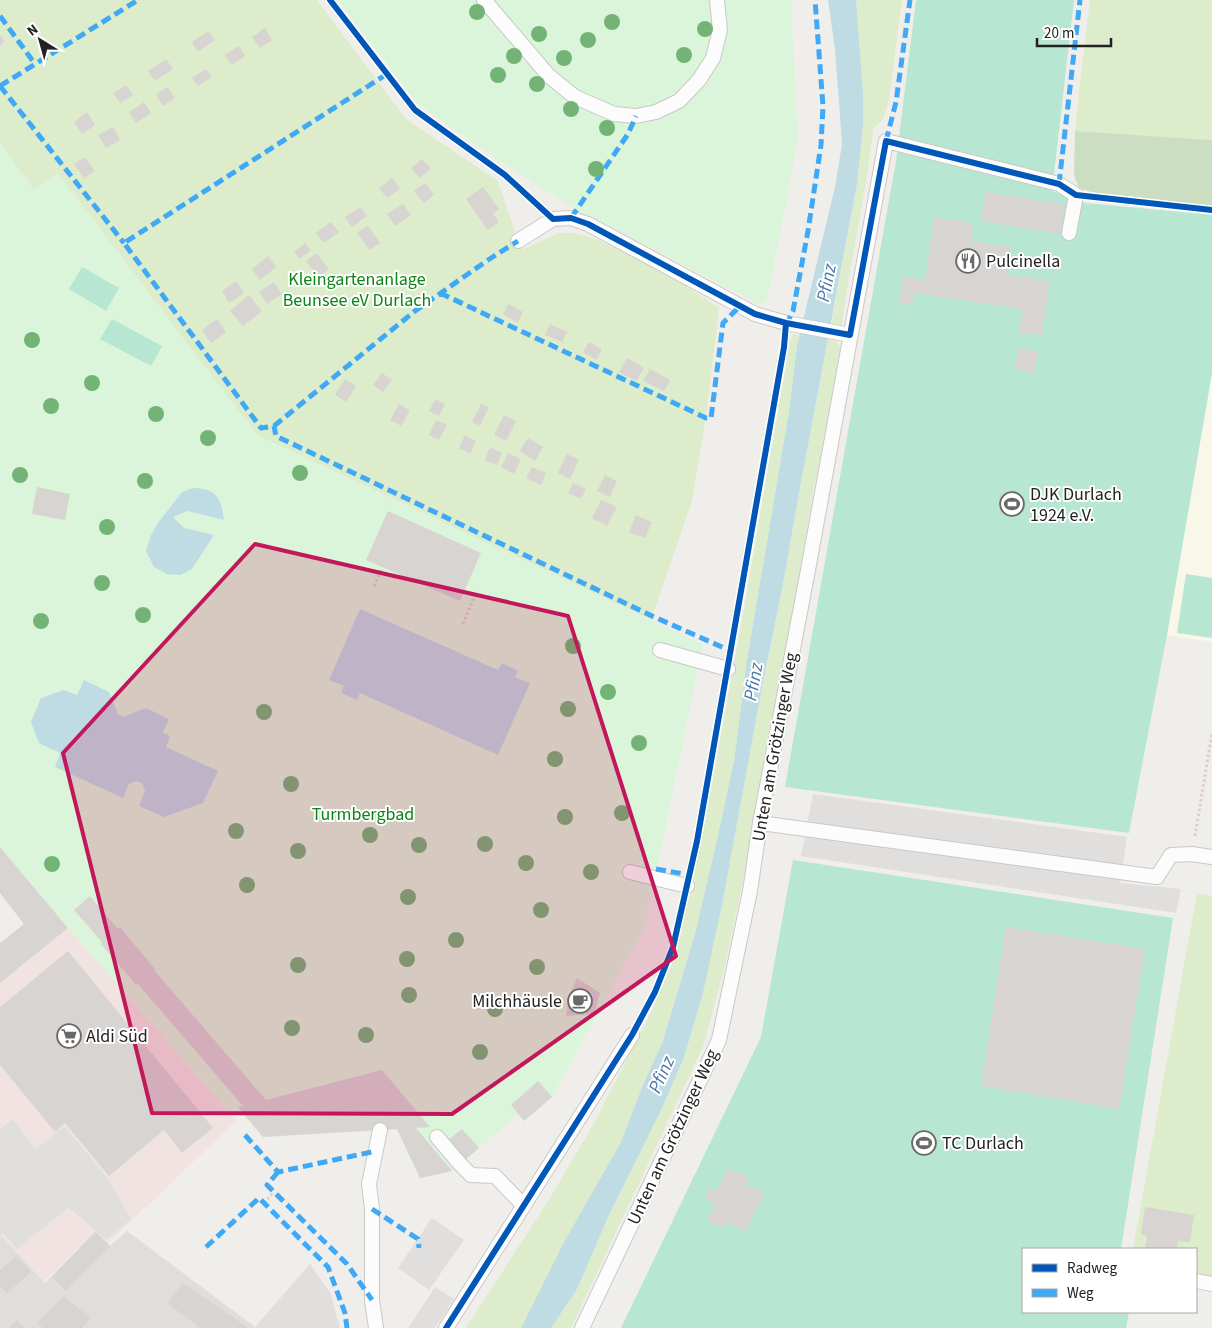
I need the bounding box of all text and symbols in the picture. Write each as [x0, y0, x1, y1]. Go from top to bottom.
north arrow [15, 15, 65, 65]
scale bar [1037, 15, 1111, 47]
text: N [23, 20, 43, 41]
text: 20 m [1044, 23, 1074, 44]
restaurant icon: Pulcinella [955, 248, 981, 274]
place label: Pulcinella [986, 249, 1060, 274]
water label: Pfinz [810, 261, 844, 304]
park label: Kleingartenanlage Beunsee eV Durlach [283, 267, 431, 313]
place label: DJK Durlach 1924 e.V. [1030, 482, 1122, 528]
sports icon: DJK Durlach 1924 e.V. [999, 491, 1025, 517]
street label: Unten am Grötzinger Weg [746, 651, 804, 843]
water label: Pfinz [737, 660, 771, 703]
park label: Turmbergbad [312, 802, 414, 827]
cafe icon: Milchhäusle [567, 988, 593, 1014]
place label: Milchhäusle [472, 989, 562, 1014]
supermarket icon: Aldi Süd [56, 1023, 82, 1049]
place label: Aldi Süd [86, 1024, 148, 1049]
street label: Unten am Grötzinger Weg [621, 1045, 725, 1229]
water label: Pfinz [642, 1051, 683, 1098]
sports icon: TC Durlach [911, 1130, 937, 1156]
place label: TC Durlach [942, 1131, 1024, 1156]
legend [1022, 1248, 1197, 1313]
text: Radweg [1067, 1258, 1117, 1279]
text: Weg [1067, 1283, 1094, 1304]

